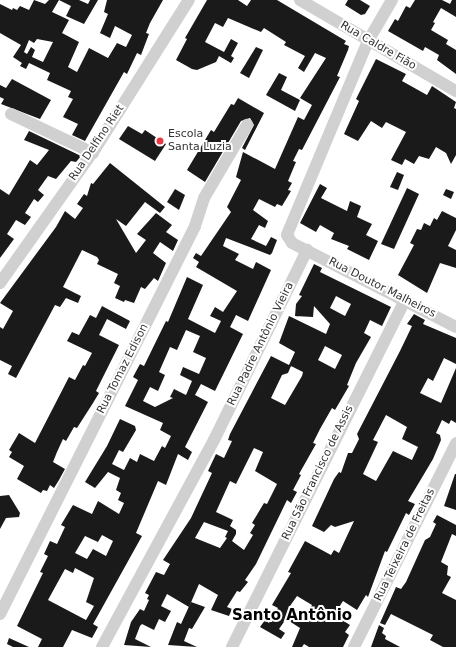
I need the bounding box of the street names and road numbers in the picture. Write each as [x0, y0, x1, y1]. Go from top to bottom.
street label: Rua Caldre Fião [338, 19, 418, 73]
street label: Rua Delfino Riet [67, 103, 127, 183]
street label: Rua Doutor Malheiros [326, 255, 438, 321]
street label: Rua Padre Antônio Vieira [225, 280, 297, 408]
street label: Rua Tomaz Edison [95, 322, 151, 416]
street label: Rua São Francisco de Assis [280, 404, 356, 542]
street label: Rua Teixeira de Freitas [372, 487, 438, 603]

